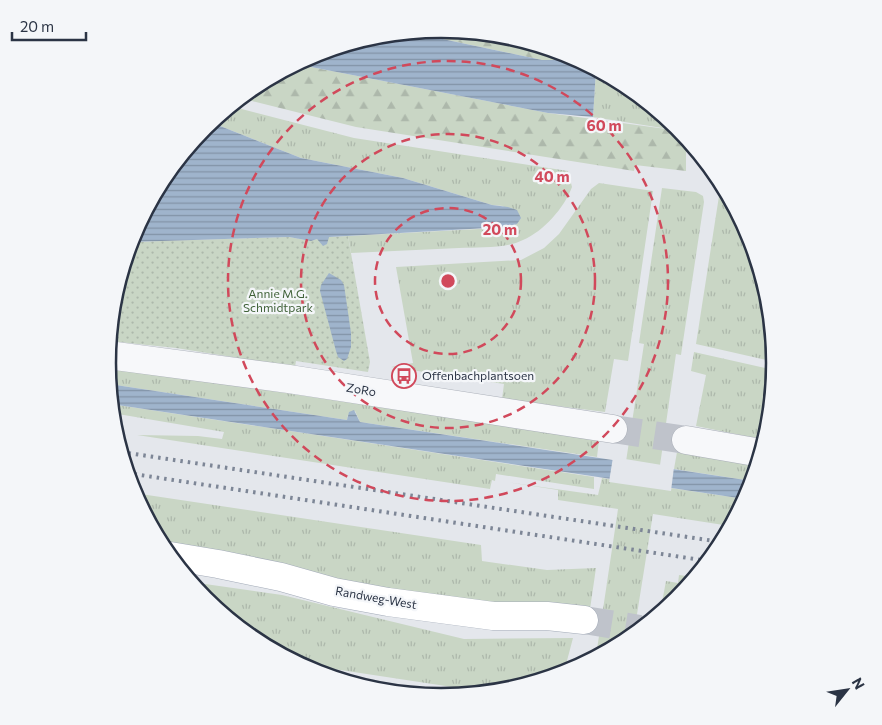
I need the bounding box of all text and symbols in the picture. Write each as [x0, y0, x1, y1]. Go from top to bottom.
scale bar [12, 10, 86, 42]
text: 20 m [20, 17, 54, 35]
text: 60 m [586, 116, 622, 134]
text: 40 m [534, 167, 570, 185]
text: 20 m [483, 220, 517, 238]
centre of rings [439, 272, 457, 290]
park label: Annie M.G. Schmidtpark [243, 286, 313, 314]
bus stop icon: Offenbachplantsoen [391, 363, 417, 389]
place label: Offenbachplantsoen [422, 368, 534, 382]
street label: ZoRo [345, 380, 377, 398]
street label: Randweg-West [334, 583, 418, 611]
north arrow [822, 665, 872, 715]
text: N [849, 674, 869, 692]

